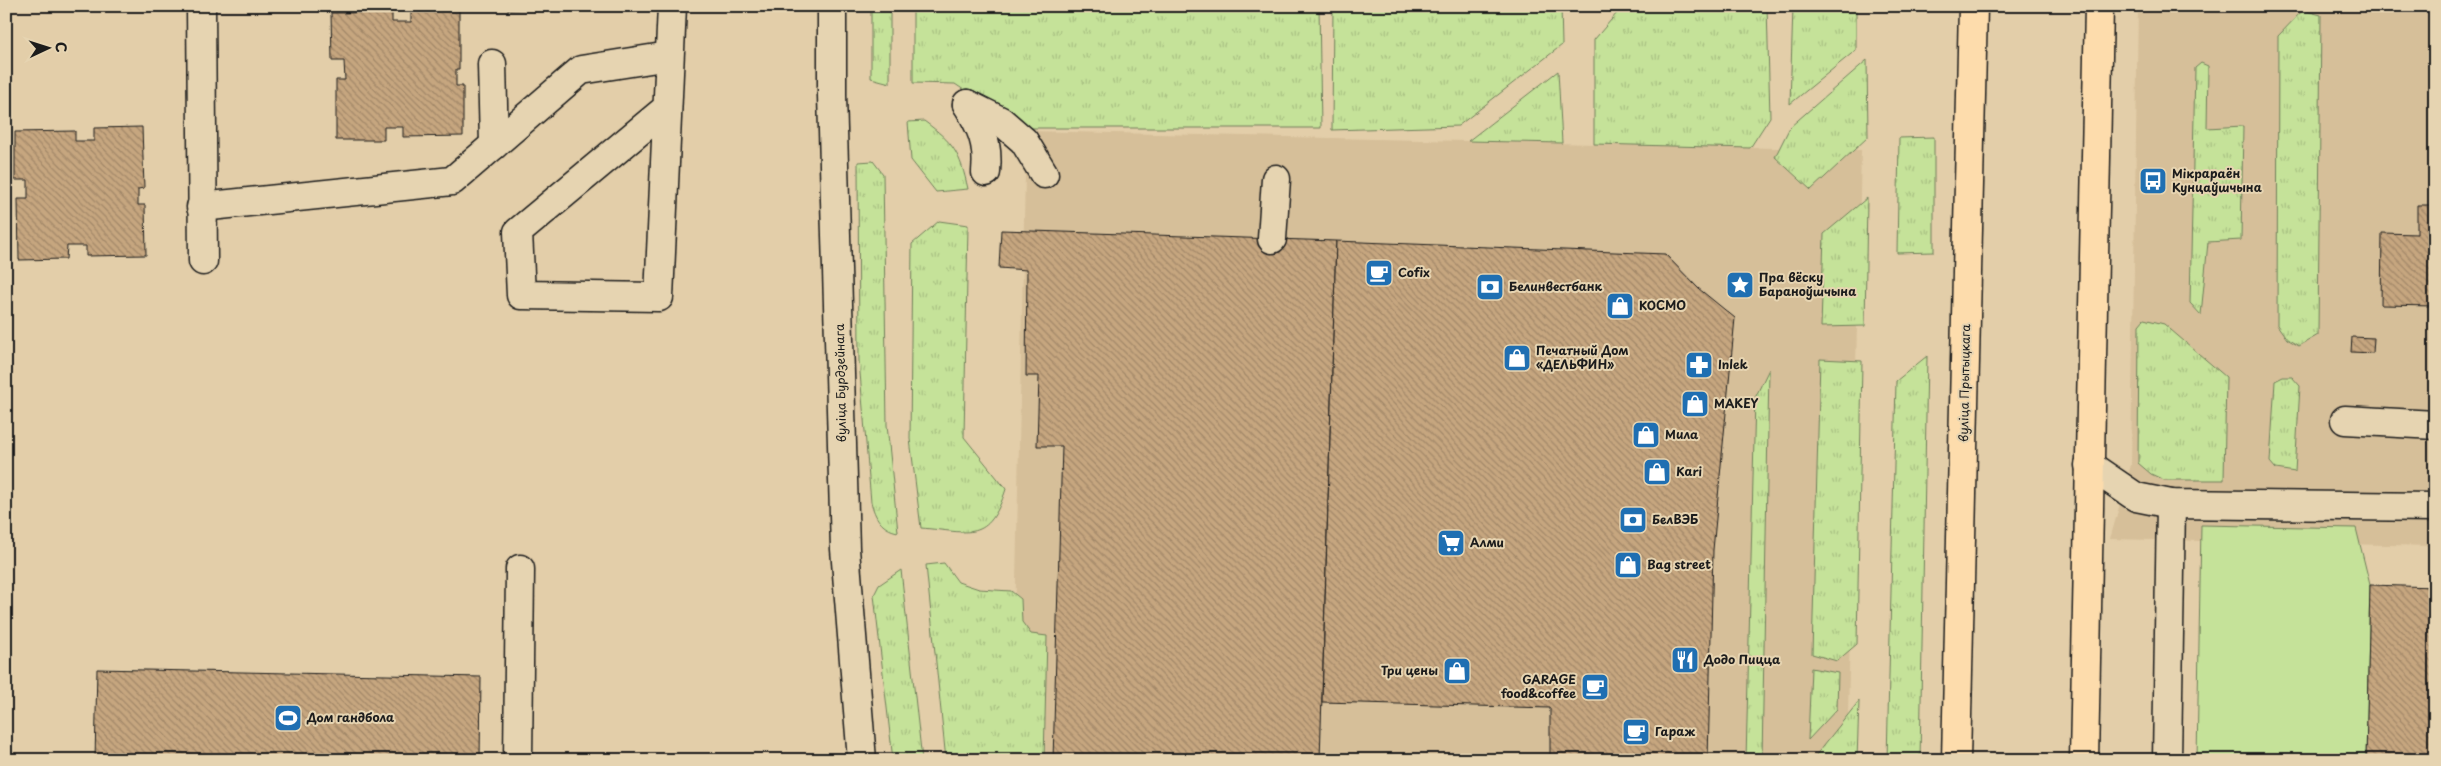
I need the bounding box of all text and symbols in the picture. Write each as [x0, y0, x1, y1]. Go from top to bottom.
north arrow [22, 22, 72, 72]
text: С [51, 41, 72, 53]
place label: Мікрараён Кунцаўшчына [2172, 164, 2262, 196]
bus stop icon: Мікрараён Кунцаўшчына [2138, 166, 2168, 196]
cafe icon: Cofix [1364, 258, 1394, 288]
place label: Cofix [1398, 263, 1430, 281]
place label: Пра вёску Бараноўшчына [1759, 268, 1856, 300]
place icon: Пра вёску Бараноўшчына [1725, 270, 1755, 300]
bank icon: Белинвестбанк [1475, 272, 1505, 302]
place label: Белинвестбанк [1509, 277, 1603, 295]
shop icon: КОСМО [1605, 291, 1635, 321]
place label: КОСМО [1639, 296, 1686, 314]
street label: вуліца Бурдзейнага [830, 323, 850, 443]
street label: вуліца Прытыцкага [1954, 323, 1974, 442]
place label: Печатный Дом «ДЕЛЬФИН» [1536, 341, 1629, 373]
shop icon: Печатный Дом «ДЕЛЬФИН» [1502, 343, 1532, 373]
pharmacy icon: Inlek [1684, 350, 1714, 380]
place label: Inlek [1718, 355, 1748, 373]
shop icon: MAKEY [1680, 389, 1710, 419]
place label: MAKEY [1714, 394, 1759, 412]
shop icon: Мила [1631, 420, 1661, 450]
place label: Мила [1665, 425, 1699, 443]
shop icon: Kari [1642, 457, 1672, 487]
place label: Kari [1676, 462, 1702, 480]
bank icon: БелВЭБ [1618, 505, 1648, 535]
place label: БелВЭБ [1652, 510, 1698, 528]
supermarket icon: Алми [1436, 528, 1466, 558]
place label: Алми [1470, 533, 1504, 551]
shop icon: Bag street [1613, 550, 1643, 580]
place label: Bag street [1647, 555, 1711, 573]
restaurant icon: Додо Пицца [1670, 645, 1700, 675]
place label: Додо Пицца [1703, 650, 1781, 668]
shop icon: Три цены [1442, 656, 1472, 686]
place label: Три цены [1381, 661, 1438, 679]
place label: GARAGE food&coffee [1501, 670, 1576, 702]
cafe icon: GARAGE food&coffee [1580, 672, 1610, 702]
sports icon: Дом гандбола [273, 703, 303, 733]
place label: Дом гандбола [306, 708, 394, 726]
cafe icon: Гараж [1621, 717, 1651, 747]
place label: Гараж [1655, 722, 1695, 740]

